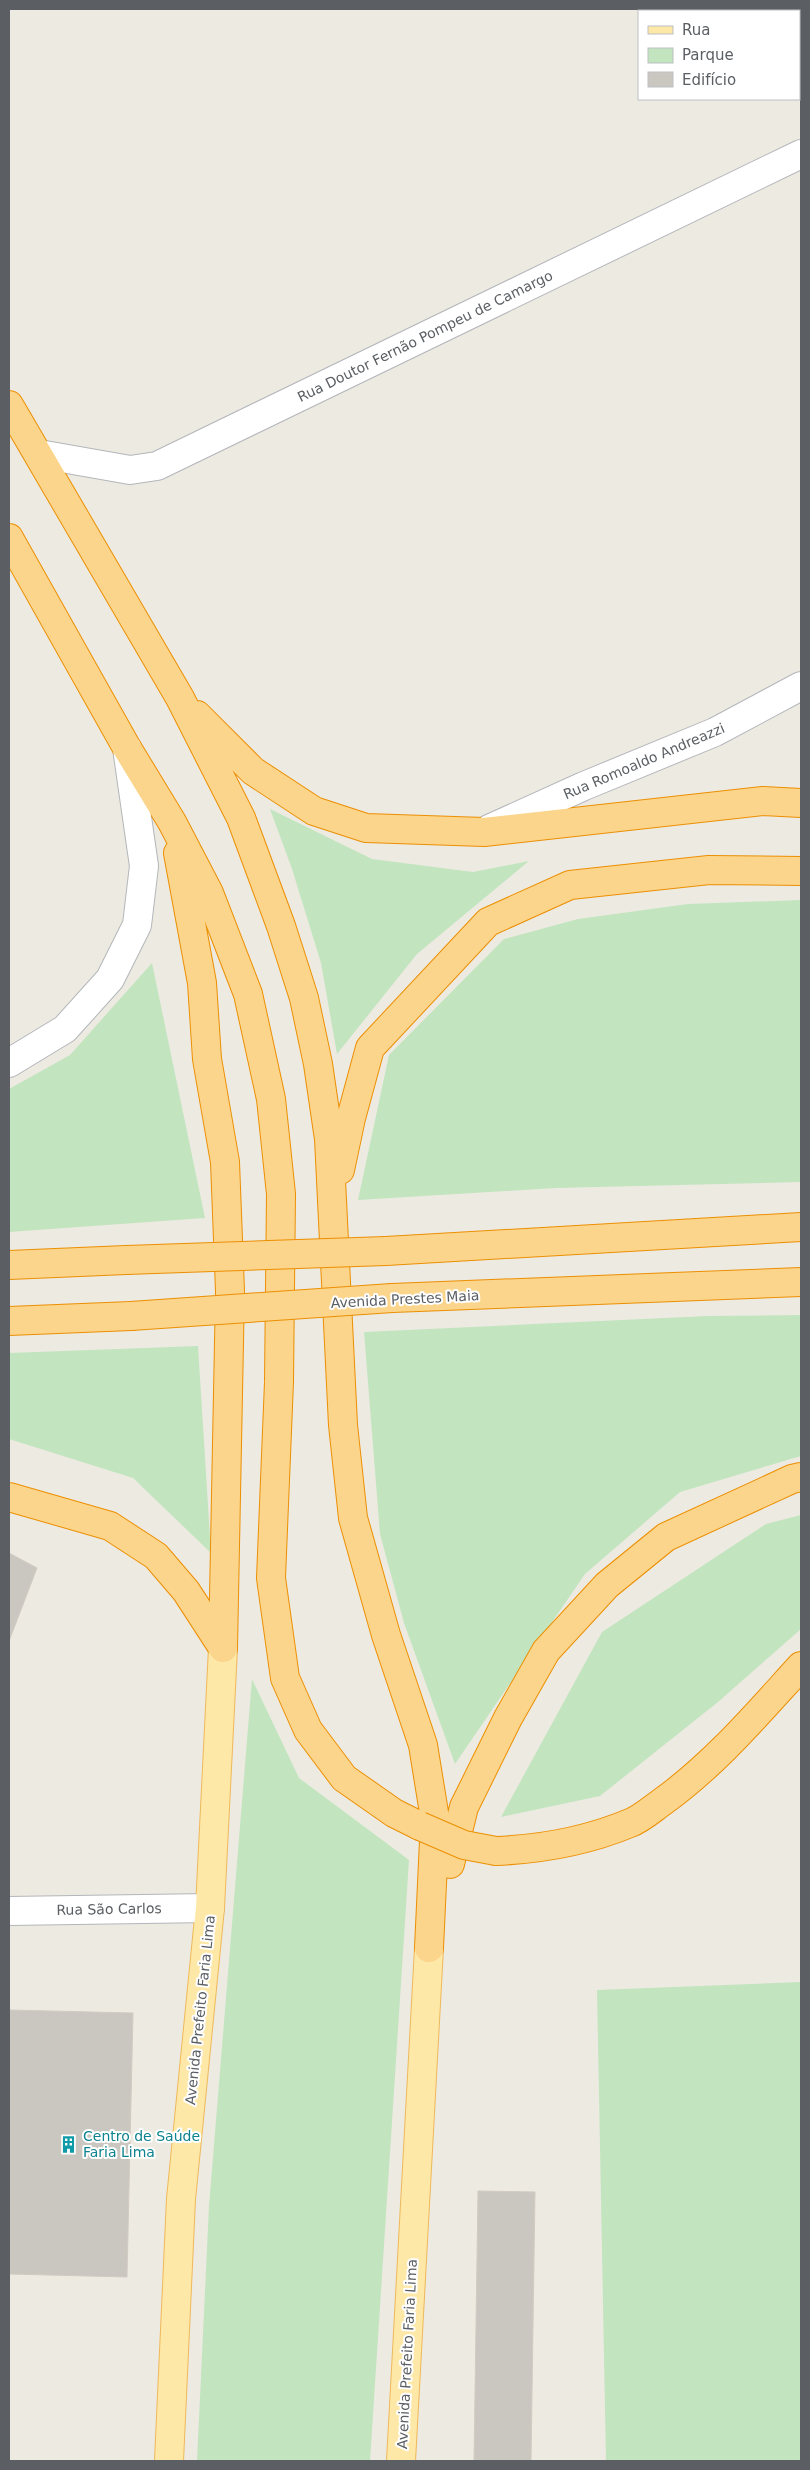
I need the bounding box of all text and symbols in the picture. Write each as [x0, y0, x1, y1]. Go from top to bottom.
legend [638, 10, 800, 100]
text: Rua [682, 21, 710, 39]
text: Parque [682, 46, 734, 64]
text: Edifício [682, 71, 736, 89]
street label: Rua Doutor Fernão Pompeu de Camargo [295, 267, 555, 405]
street label: Rua Romoaldo Andreazzi [561, 720, 727, 802]
street label: Avenida Prestes Maia [330, 1287, 480, 1311]
street label: Rua São Carlos [56, 1900, 162, 1918]
street label: Avenida Prefeito Faria Lima [182, 1914, 218, 2106]
place label: Centro de Saúde Faria Lima [83, 2128, 200, 2160]
building icon: Centro de Saúde Faria Lima [59, 2134, 79, 2154]
street label: Avenida Prefeito Faria Lima [394, 2258, 420, 2450]

